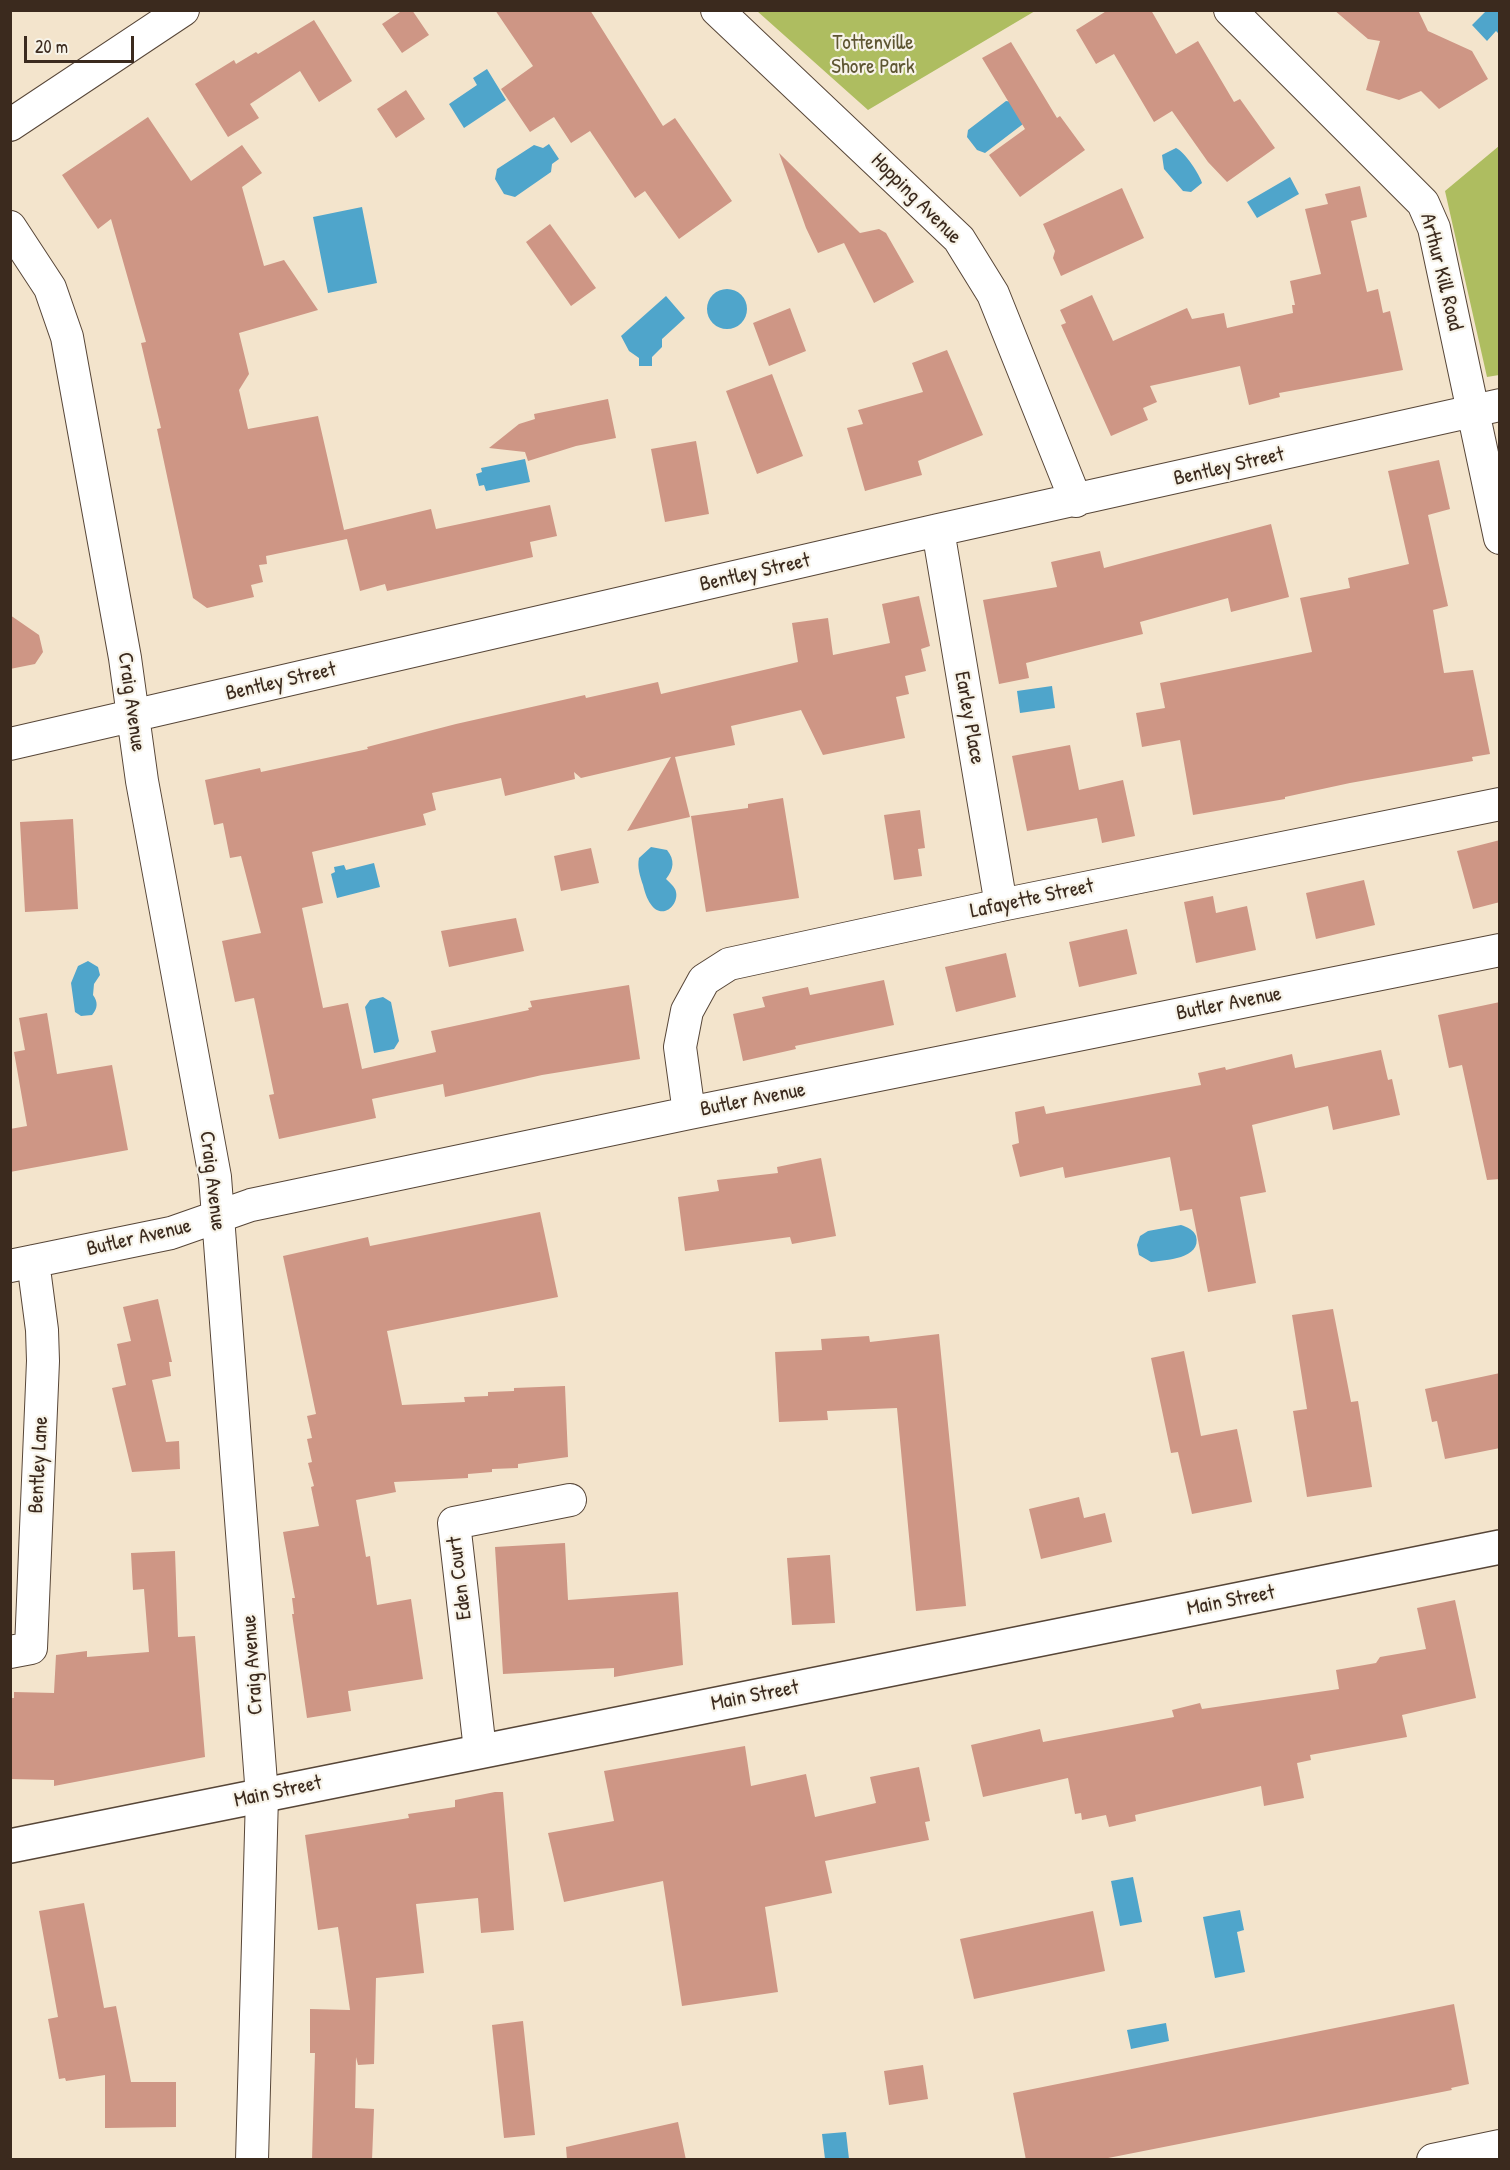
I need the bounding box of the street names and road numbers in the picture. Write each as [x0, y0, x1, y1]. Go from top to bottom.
street label: Hopping Avenue [865, 148, 967, 250]
street label: Arthur Kill Road [1414, 211, 1468, 333]
street label: Bentley Street [1171, 442, 1287, 492]
street label: Bentley Street [697, 548, 813, 598]
street label: Craig Avenue [112, 651, 150, 753]
street label: Bentley Street [223, 657, 339, 707]
street label: Earley Place [948, 670, 990, 766]
street label: Lafayette Street [968, 874, 1096, 924]
street label: Butler Avenue [1174, 981, 1284, 1027]
street label: Butler Avenue [698, 1077, 808, 1123]
street label: Craig Avenue [193, 1130, 231, 1232]
street label: Butler Avenue [84, 1214, 194, 1262]
street label: Bentley Lane [24, 1416, 54, 1514]
street label: Eden Court [442, 1535, 478, 1621]
street label: Main Street [1185, 1580, 1277, 1622]
street label: Craig Avenue [237, 1614, 269, 1716]
street label: Main Street [709, 1675, 801, 1717]
street label: Main Street [232, 1770, 324, 1814]

